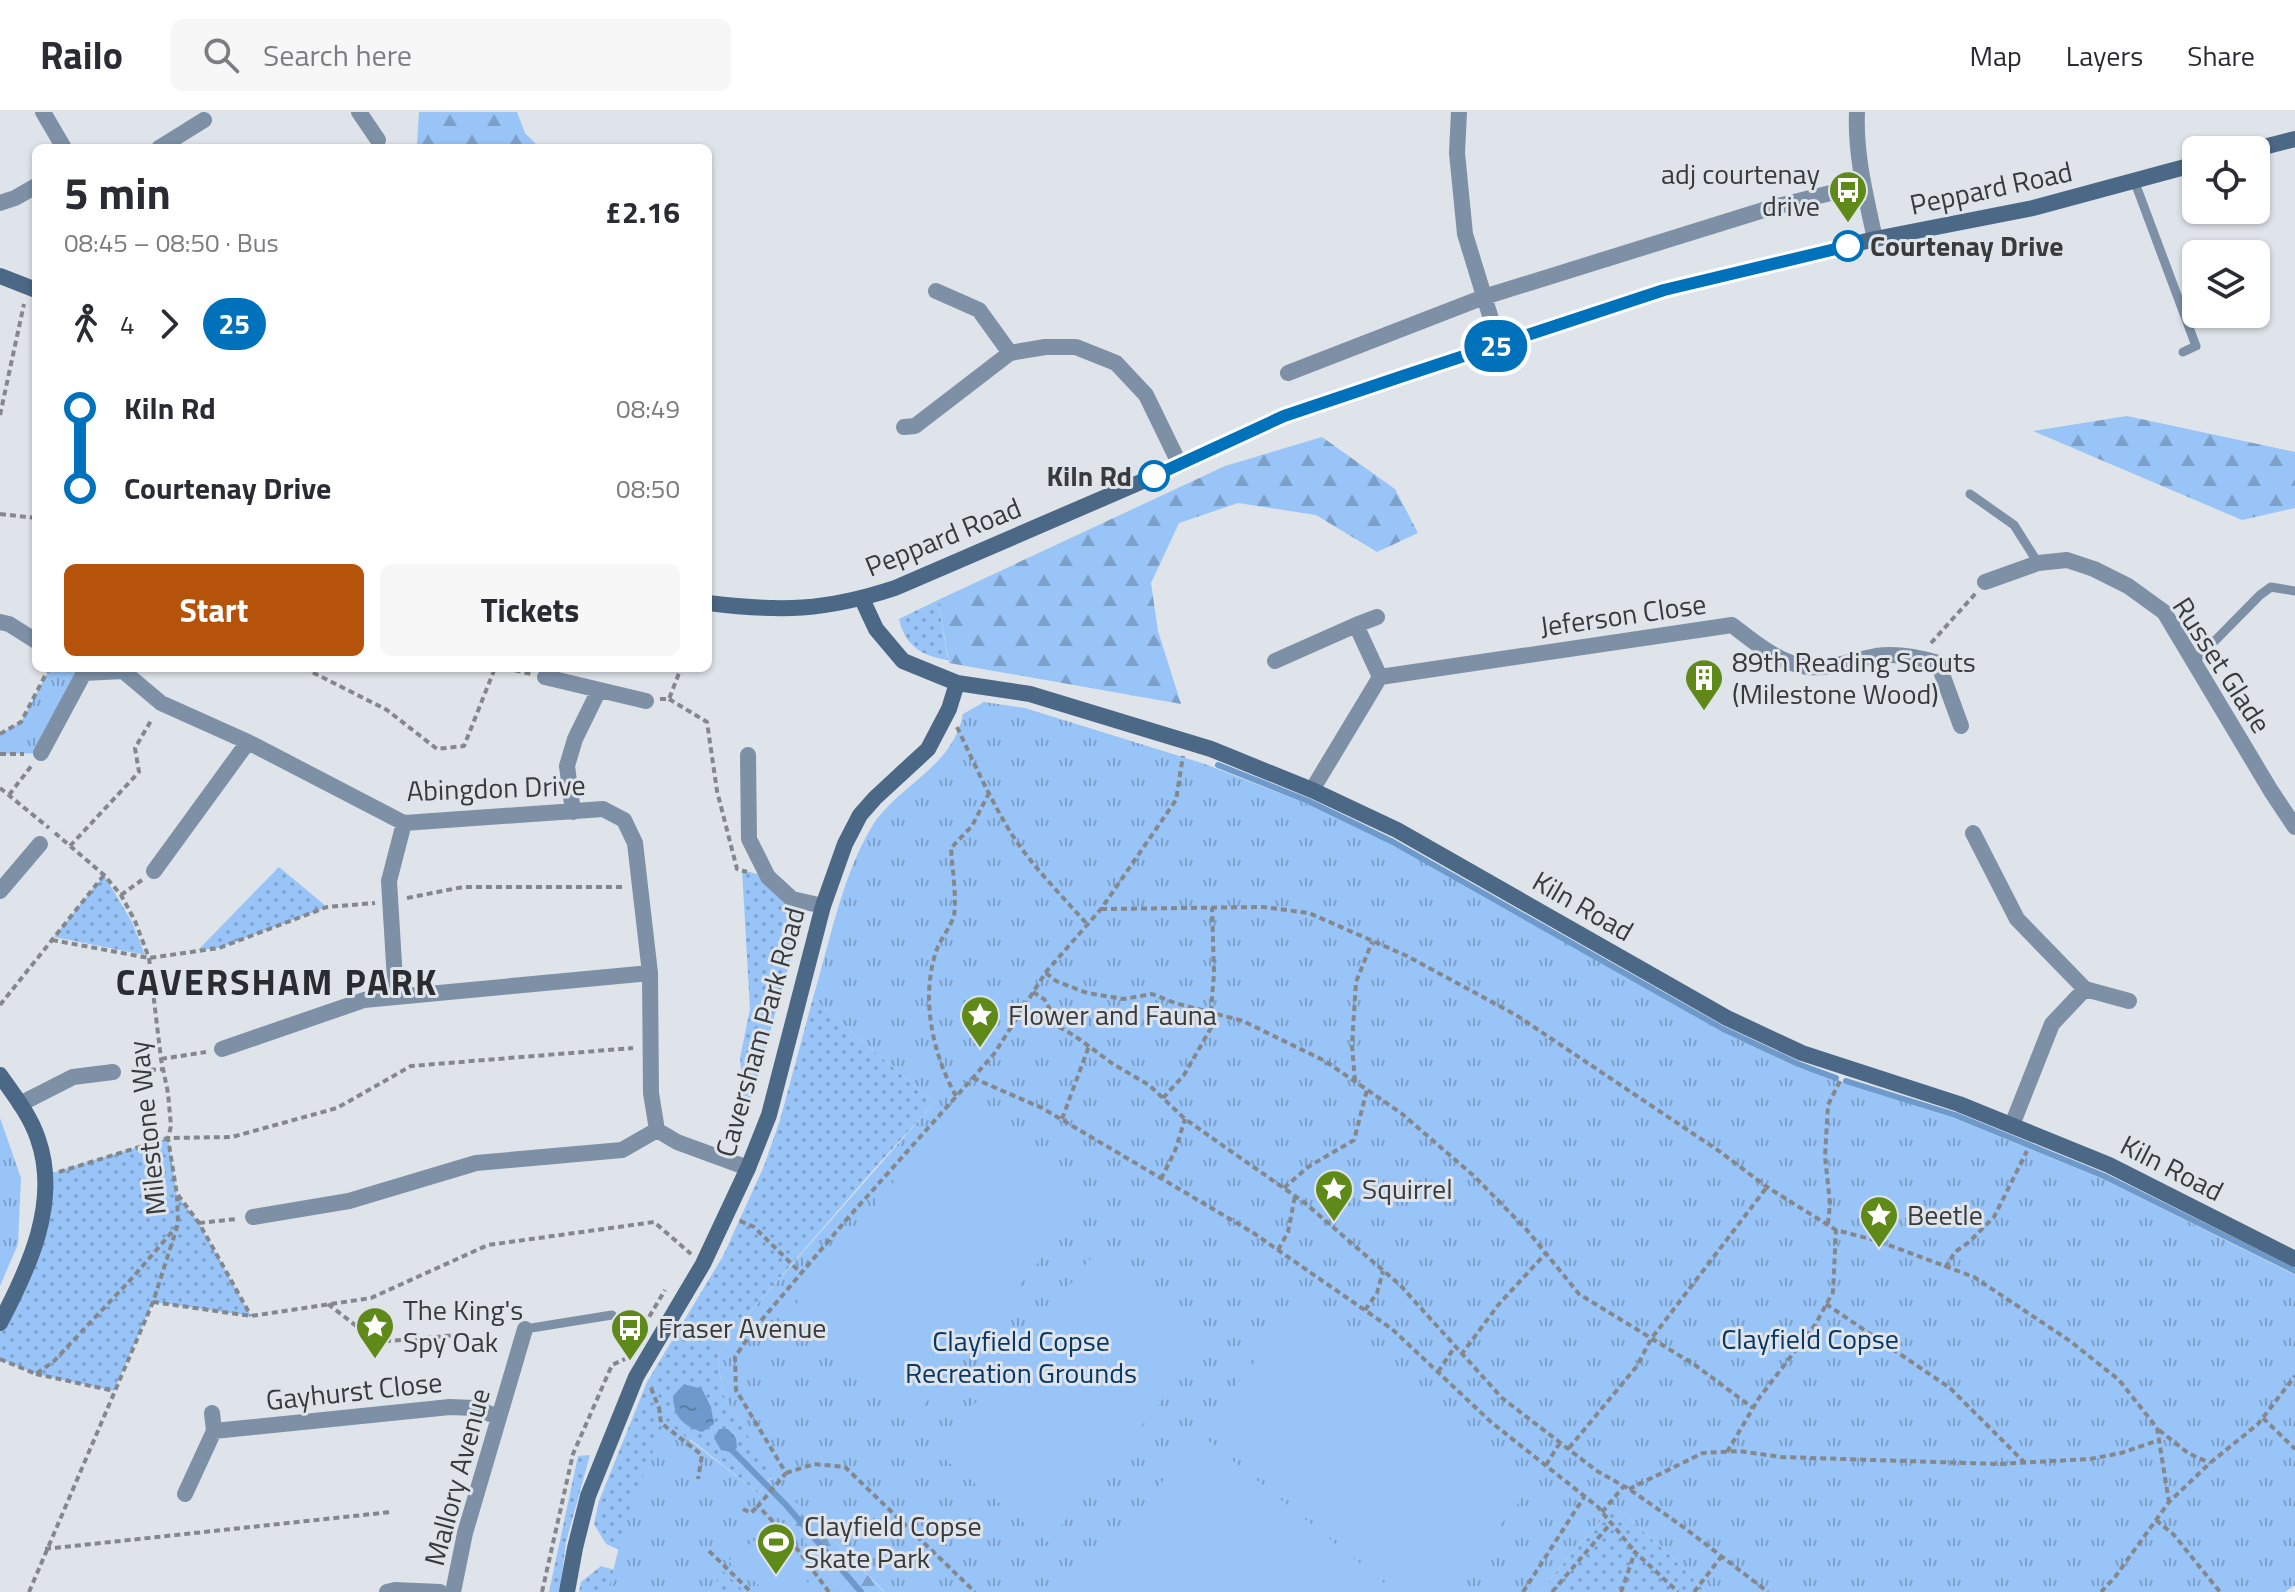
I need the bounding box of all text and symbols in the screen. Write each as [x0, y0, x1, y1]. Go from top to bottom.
search box [171, 19, 731, 91]
text: Railo [40, 26, 123, 84]
text: Search here [263, 32, 412, 78]
icon: search [199, 33, 243, 77]
text: Map [1969, 34, 2022, 77]
text: Layers [2066, 34, 2143, 77]
text: Share [2187, 34, 2255, 77]
map controls [2182, 136, 2270, 328]
button: locate [2182, 136, 2270, 224]
street label: Peppard Road [1906, 149, 2076, 226]
place label: adj courtenay drive [1661, 152, 1820, 227]
text: 5 min [64, 159, 171, 226]
bus stop icon: adj courtenay drive [1827, 169, 1869, 224]
text: £2.16 [605, 189, 680, 235]
text: 08:45 – 08:50 · Bus [64, 223, 279, 262]
place label: Courtenay Drive [1870, 224, 2064, 267]
marker: Courtenay Drive [1833, 231, 1863, 261]
button: layers [2182, 240, 2270, 328]
icon: walk [64, 302, 108, 346]
icon: forward [147, 302, 191, 346]
text: 25 [219, 302, 250, 345]
text: 4 [120, 305, 135, 344]
line badge: 25 [1460, 320, 1532, 372]
text: 25 [1480, 324, 1512, 367]
text: Kiln Rd [124, 385, 216, 431]
text: 08:49 [616, 389, 680, 428]
place label: Kiln Rd [1046, 454, 1132, 497]
marker: Kiln Rd [1139, 461, 1169, 491]
text: Courtenay Drive [124, 465, 331, 511]
text: 08:50 [616, 469, 680, 508]
street label: Peppard Road [858, 486, 1027, 587]
button: Start [64, 564, 364, 656]
button: Tickets [380, 564, 680, 656]
street label: Jeferson Close [1537, 582, 1709, 647]
street label: Russet Glade [2162, 588, 2283, 741]
place label: 89th Reading Scouts (Milestone Wood) [1732, 640, 1976, 715]
building icon: 89th Reading Scouts (Milestone Wood) [1683, 657, 1725, 712]
street label: Abingdon Drive [406, 763, 586, 812]
street label: Kiln Road [1525, 859, 1642, 952]
street label: Caversham Park Road [703, 902, 816, 1162]
district label: CAVERSHAM PARK [116, 954, 438, 1009]
place label: Flower and Fauna [1008, 993, 1217, 1036]
place icon: Flower and Fauna [959, 994, 1001, 1049]
street label: Milestone Way [116, 1039, 177, 1217]
street label: Kiln Road [2113, 1123, 2231, 1212]
place label: Squirrel [1362, 1167, 1453, 1210]
place icon: Squirrel [1313, 1168, 1355, 1223]
place label: Beetle [1907, 1193, 1983, 1236]
place icon: Beetle [1858, 1194, 1900, 1249]
place label: The King's Spy Oak [403, 1288, 523, 1363]
place icon: The King's Spy Oak [354, 1305, 396, 1360]
place label: Fraser Avenue [658, 1306, 826, 1349]
bus stop icon: Fraser Avenue [609, 1307, 651, 1362]
park label: Clayfield Copse [1721, 1317, 1899, 1360]
park label: Clayfield Copse Recreation Grounds [905, 1319, 1137, 1394]
street label: Gayhurst Close [264, 1360, 444, 1421]
street label: Mallory Avenue [412, 1383, 501, 1570]
place label: Clayfield Copse Skate Park [804, 1504, 982, 1579]
sports icon: Clayfield Copse Skate Park [755, 1521, 797, 1576]

